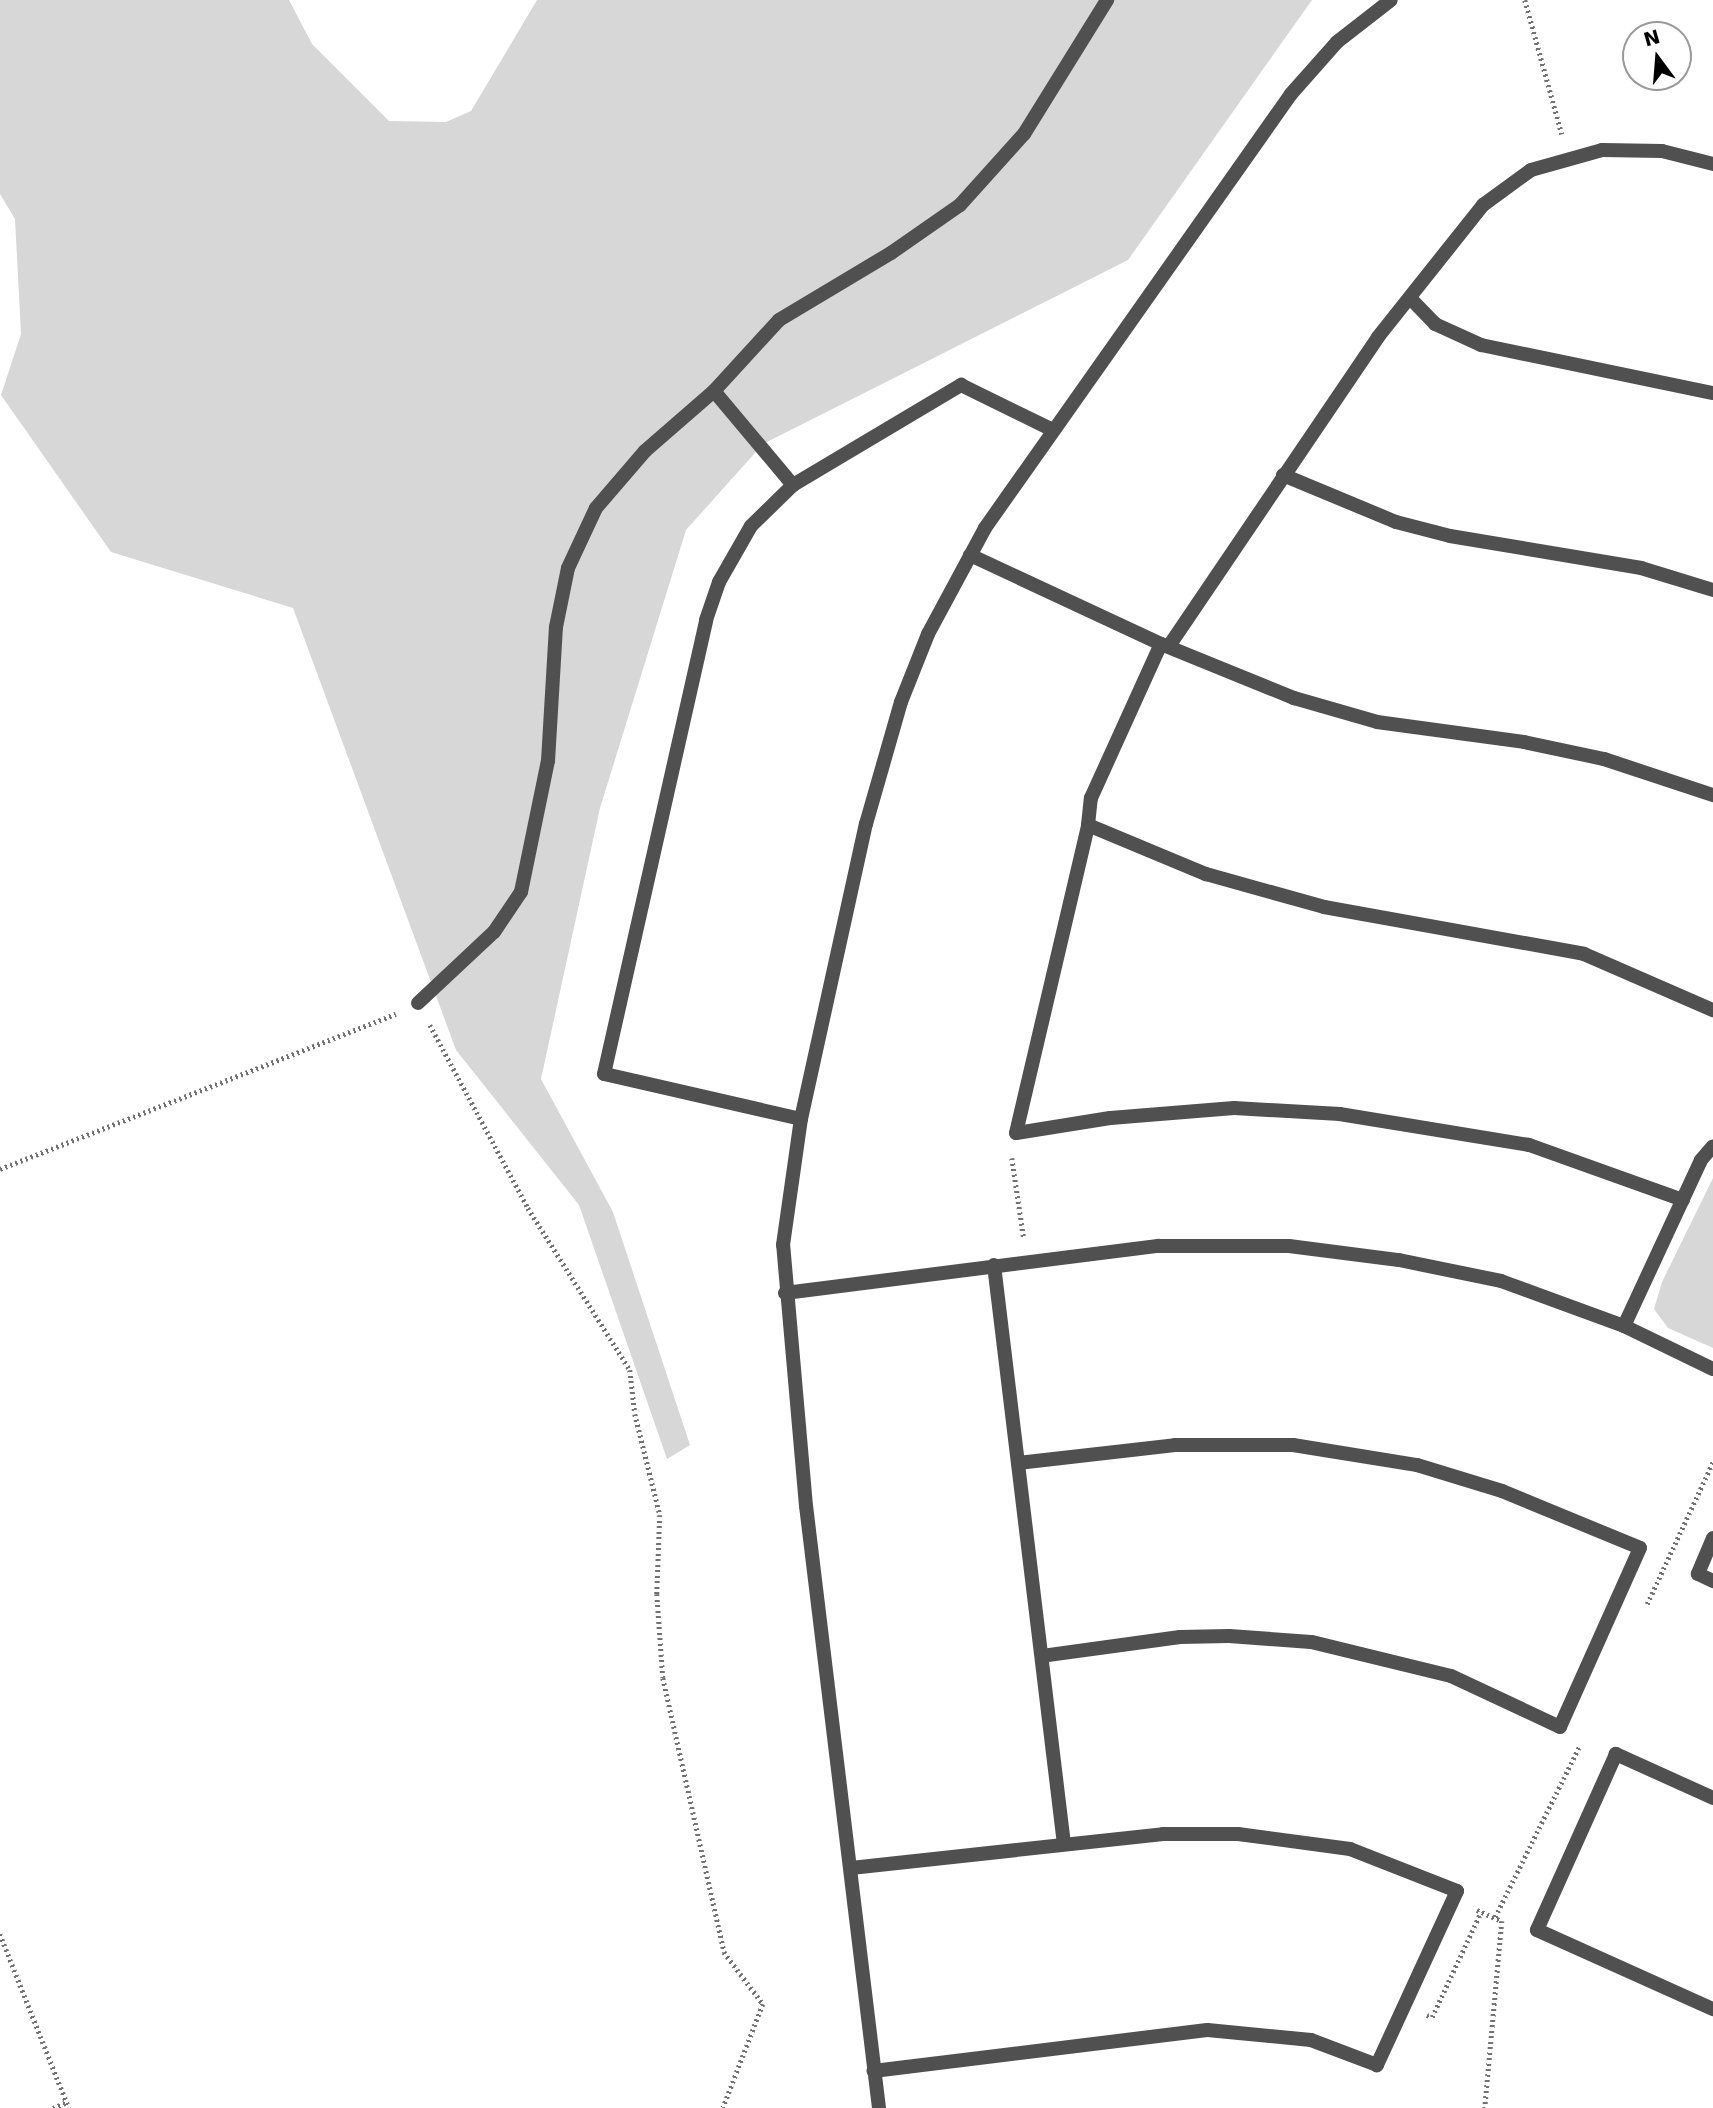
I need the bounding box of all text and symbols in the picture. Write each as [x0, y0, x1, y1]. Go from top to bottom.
north arrow [1622, 21, 1692, 91]
text: N [1641, 25, 1662, 51]

